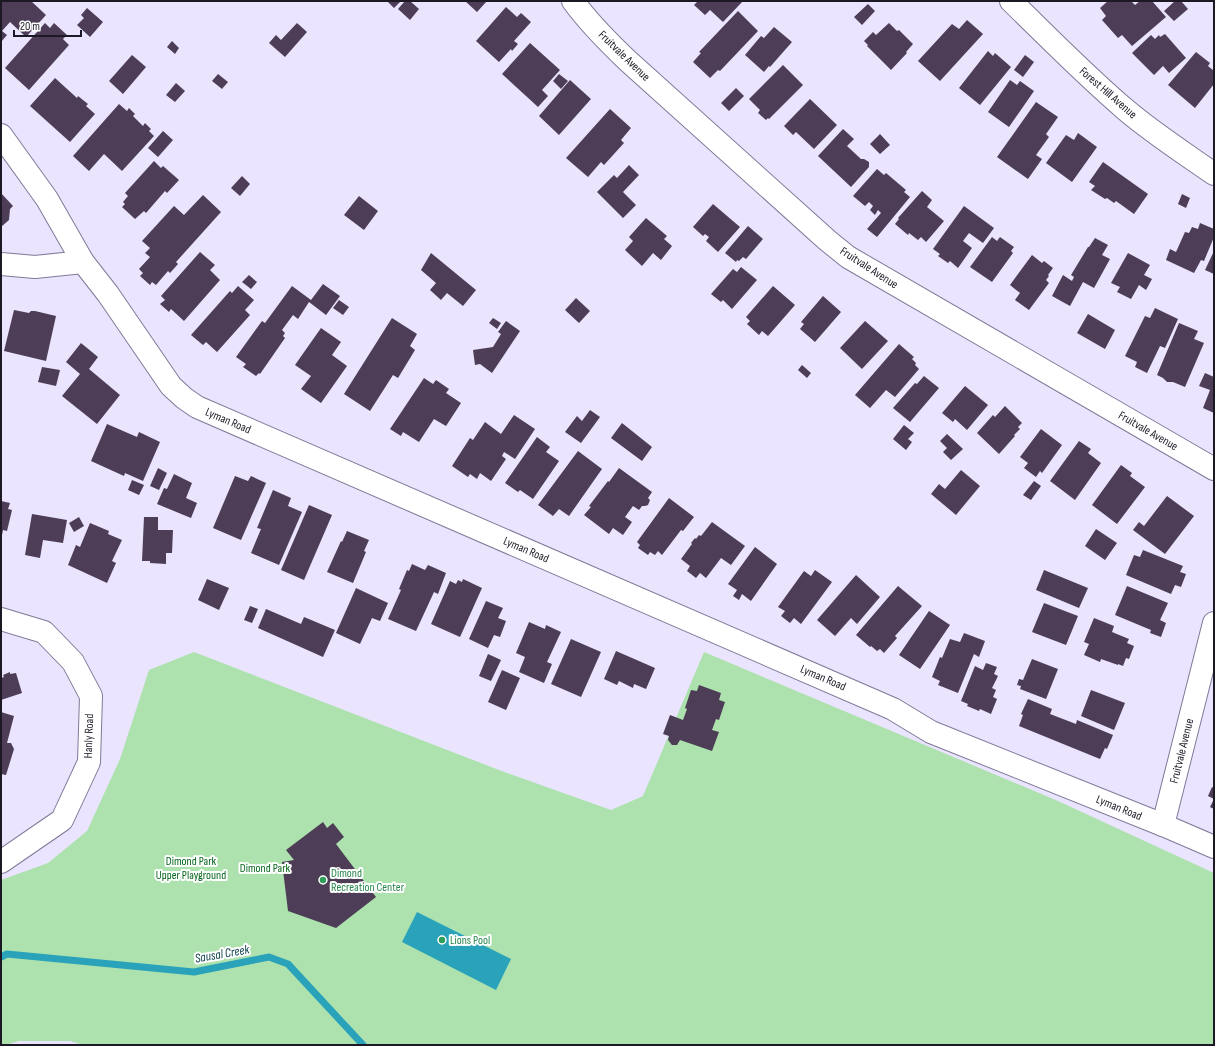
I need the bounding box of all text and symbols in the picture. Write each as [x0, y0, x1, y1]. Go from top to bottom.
scale bar [14, 12, 81, 38]
text: 20 m [20, 19, 40, 34]
street label: Fruitvale Avenue [595, 28, 653, 85]
street label: Forest Hill Avenue [1076, 64, 1140, 122]
street label: Fruitvale Avenue [837, 244, 901, 292]
street label: Lyman Road [203, 405, 253, 437]
street label: Fruitvale Avenue [1116, 408, 1181, 454]
street label: Lyman Road [501, 534, 551, 566]
street label: Lyman Road [798, 662, 848, 694]
street label: Hanly Road [81, 713, 97, 759]
street label: Fruitvale Avenue [1167, 717, 1197, 785]
street label: Lyman Road [1094, 792, 1144, 824]
park label: Dimond Park Upper Playground [156, 854, 226, 883]
park label: Dimond Park [240, 861, 291, 876]
place label: Dimond Recreation Center [331, 866, 405, 895]
marker: Dimond Recreation Center [318, 875, 328, 885]
place label: Lions Pool [450, 933, 490, 948]
marker: Lions Pool [437, 935, 447, 945]
water label: Sausal Creek [194, 941, 252, 967]

